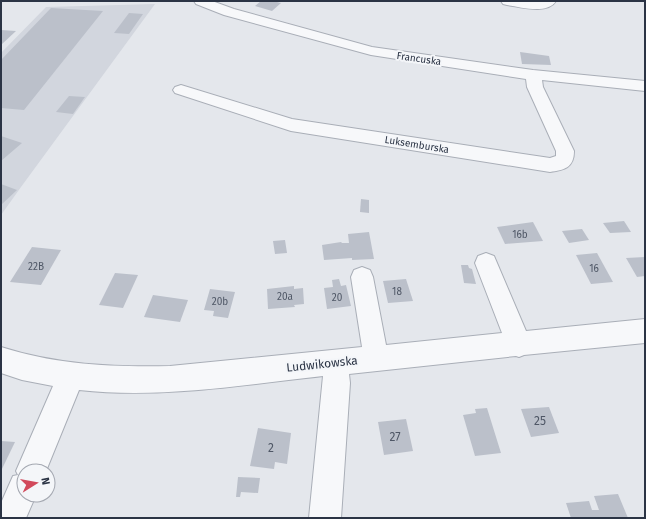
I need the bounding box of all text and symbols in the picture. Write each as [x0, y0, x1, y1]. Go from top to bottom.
street label: Francuska [396, 50, 442, 68]
street label: Luksemburska [384, 134, 450, 156]
house number: 16b [512, 229, 528, 241]
house number: 22B [28, 261, 44, 273]
house number: 16 [589, 263, 599, 275]
house number: 18 [392, 286, 402, 298]
house number: 20a [277, 291, 293, 303]
house number: 20 [332, 292, 343, 304]
house number: 20b [212, 296, 228, 308]
street label: Ludwikowska [286, 353, 358, 375]
house number: 25 [534, 414, 546, 428]
house number: 27 [389, 430, 401, 444]
house number: 2 [268, 441, 274, 455]
north arrow [16, 463, 56, 503]
text: N [38, 476, 52, 486]

